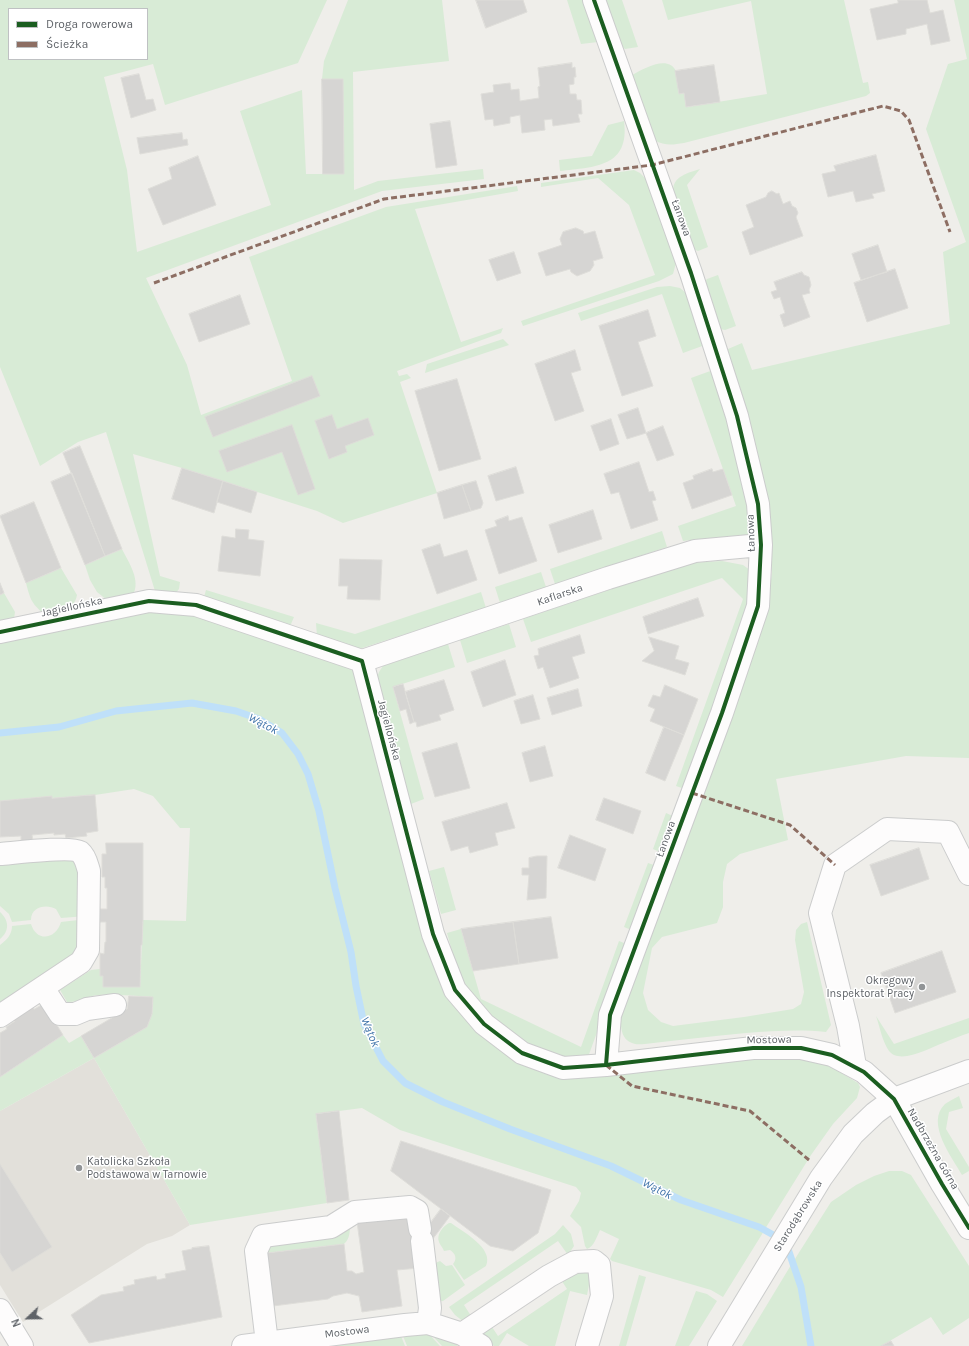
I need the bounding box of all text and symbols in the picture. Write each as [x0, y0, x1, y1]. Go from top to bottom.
legend [8, 8, 148, 60]
text: Droga rowerowa [46, 17, 133, 31]
text: Ścieżka [46, 37, 88, 51]
street label: Łanowa [668, 198, 694, 238]
street label: Łanowa [744, 514, 758, 552]
street label: Kaflarska [535, 581, 585, 609]
street label: Jagiellońska [40, 594, 104, 620]
street label: Jagiellońska [375, 698, 403, 762]
water label: Wątok [246, 710, 280, 738]
street label: Łanowa [653, 819, 679, 859]
place label: Okregowy Inspektorat Pracy [826, 974, 914, 1000]
marker: Okregowy Inspektorat Pracy [917, 982, 927, 992]
water label: Wątok [357, 1015, 383, 1049]
street label: Mostowa [746, 1033, 792, 1047]
street label: Nadbrzeżna Górna [904, 1106, 962, 1192]
place label: Katolicka Szkoła Podstawowa w Tarnowie [87, 1155, 207, 1181]
marker: Katolicka Szkoła Podstawowa w Tarnowie [74, 1163, 84, 1173]
water label: Wątok [640, 1175, 674, 1203]
street label: Starodąbrowska [771, 1178, 825, 1254]
north arrow [8, 1298, 48, 1338]
text: N [9, 1317, 24, 1329]
street label: Mostowa [324, 1323, 370, 1341]

